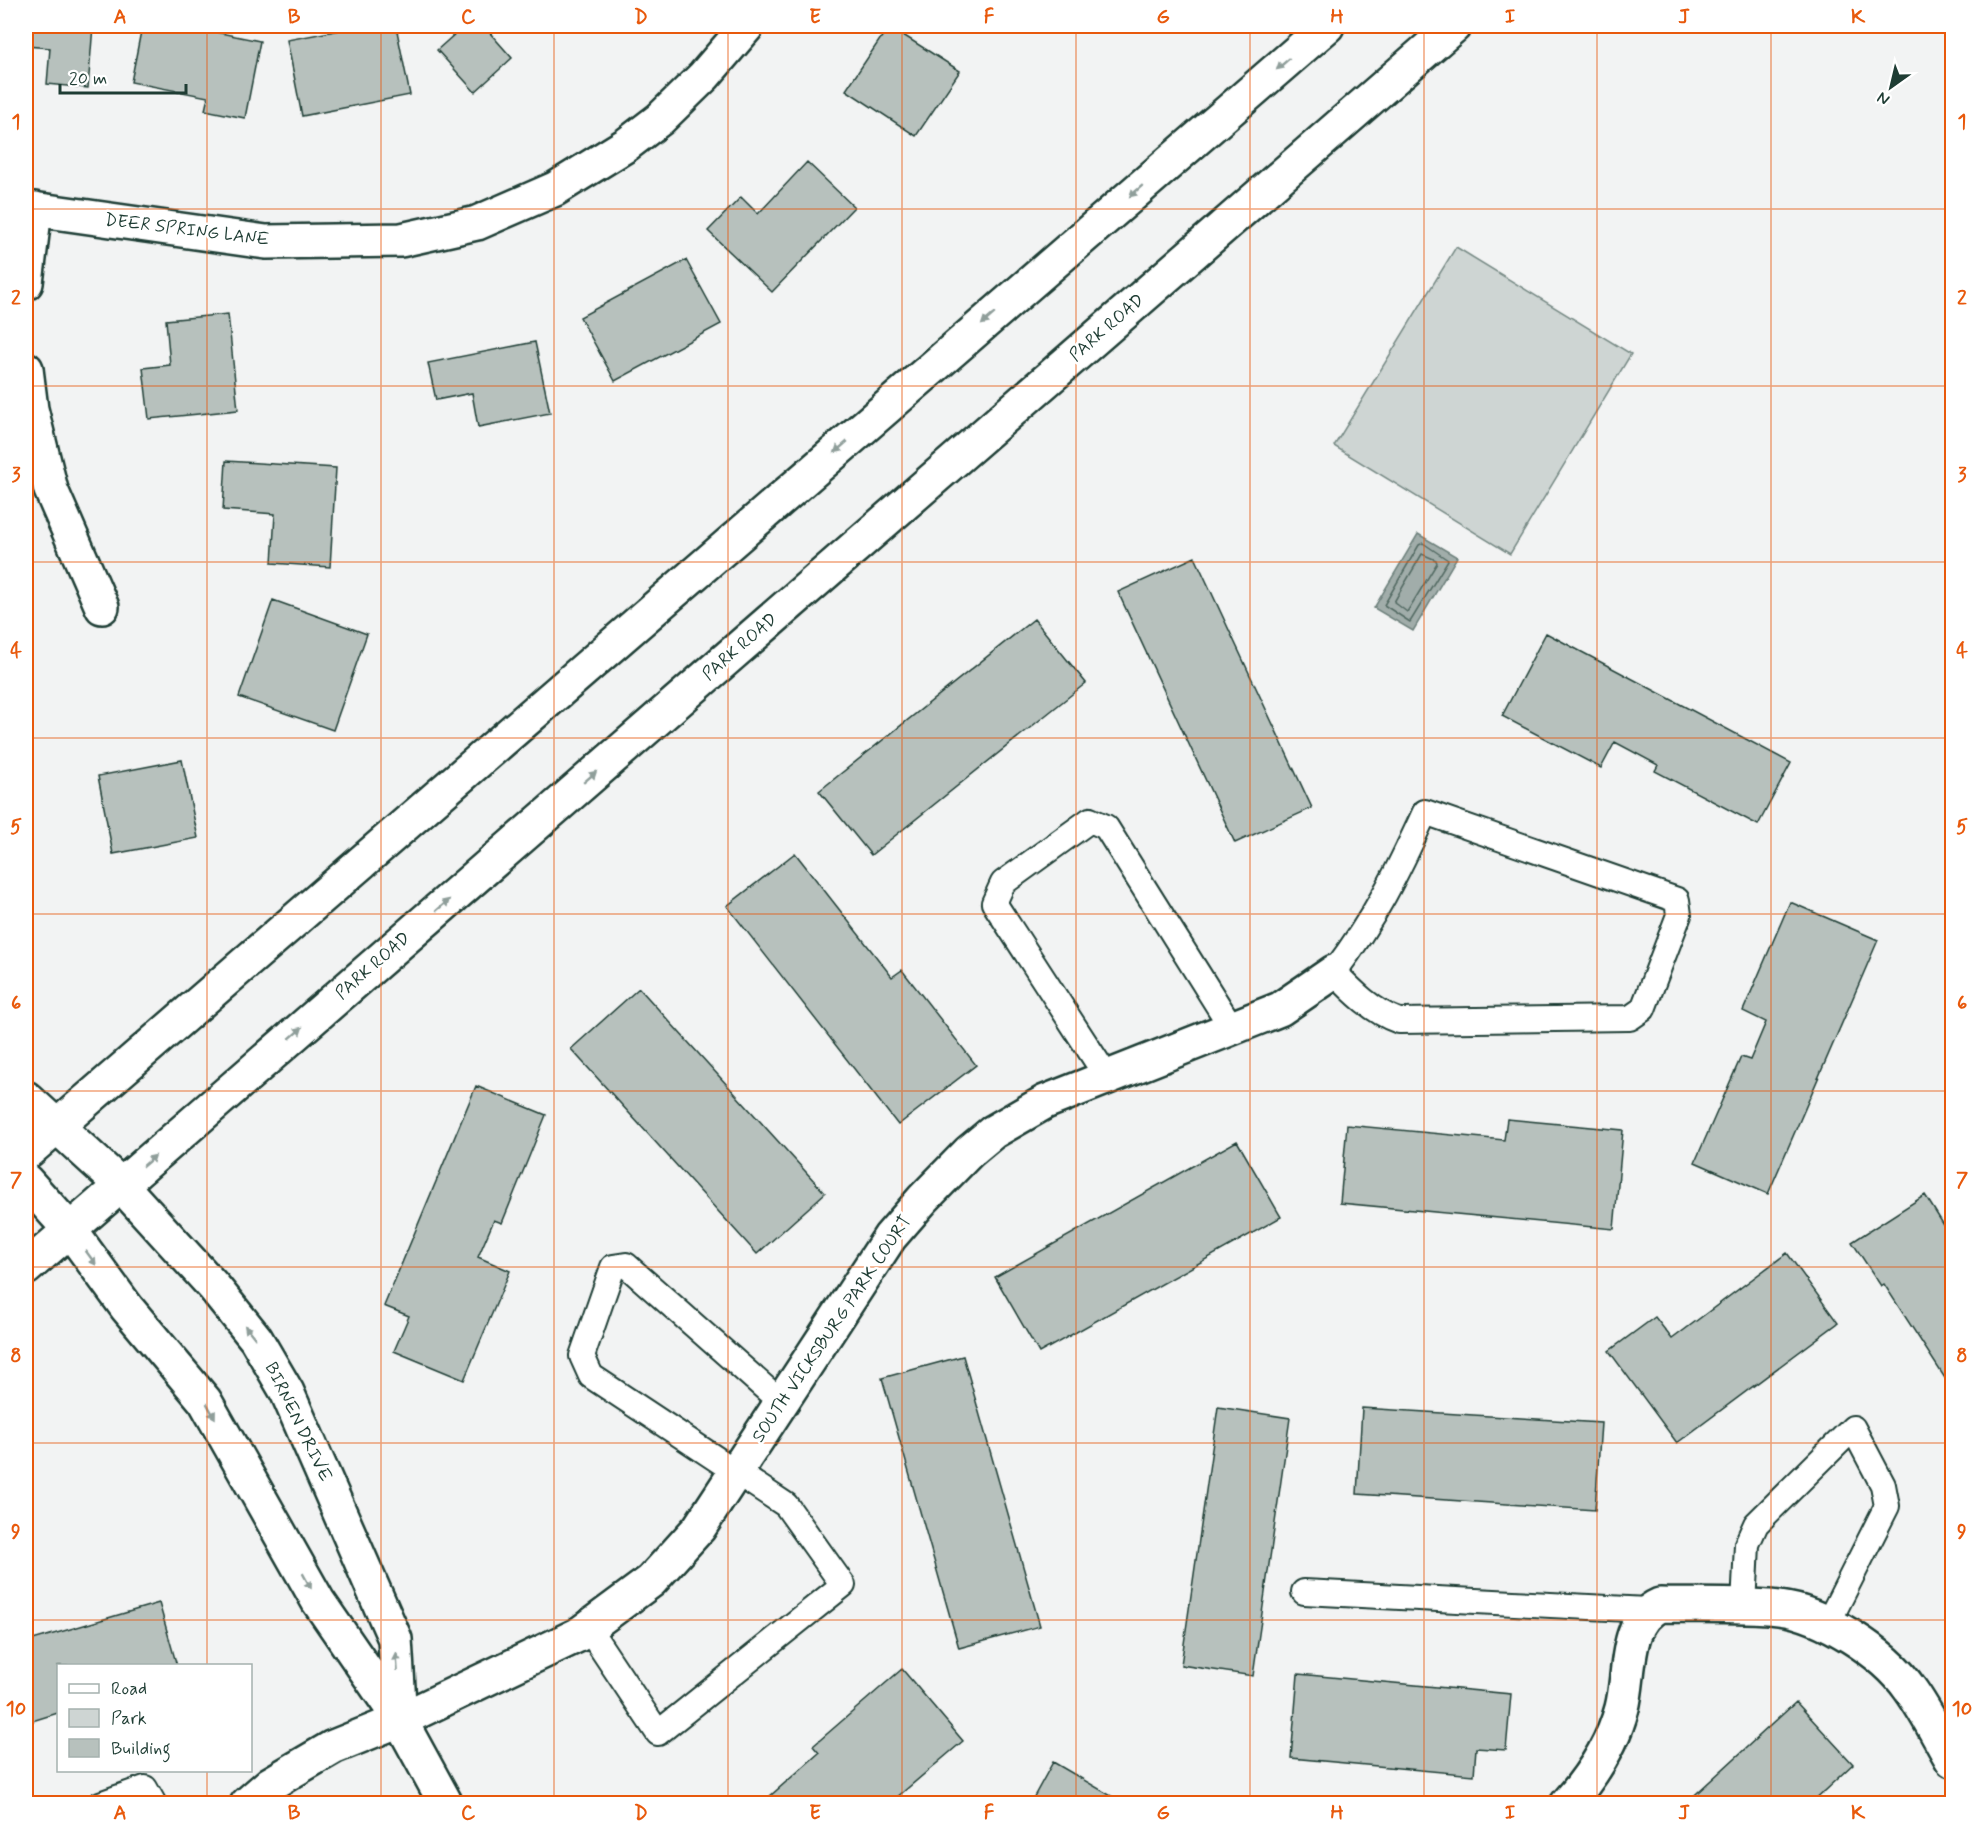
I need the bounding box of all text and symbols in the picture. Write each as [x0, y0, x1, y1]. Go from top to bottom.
text: A [113, 4, 127, 31]
text: B [288, 4, 301, 31]
text: C [461, 4, 476, 31]
text: D [634, 4, 648, 31]
text: E [809, 4, 821, 31]
text: F [984, 4, 995, 31]
text: G [1156, 4, 1170, 31]
text: H [1330, 4, 1344, 31]
text: I [1505, 4, 1515, 31]
text: J [1678, 4, 1690, 31]
text: K [1851, 4, 1866, 31]
scale bar [60, 57, 186, 95]
one-way arrow [1276, 57, 1291, 70]
north arrow [1861, 57, 1921, 117]
text: 20 m [69, 67, 107, 91]
text: N [1873, 87, 1894, 110]
text: 1 [12, 109, 20, 136]
text: 1 [1958, 109, 1966, 136]
one-way arrow [1129, 184, 1144, 197]
street label: DEER SPRING LANE [103, 208, 271, 252]
text: 2 [11, 285, 21, 312]
text: 2 [1957, 285, 1967, 312]
street label: PARK ROAD [1064, 289, 1150, 367]
one-way arrow [981, 312, 996, 325]
one-way arrow [834, 440, 849, 453]
text: 3 [11, 462, 21, 489]
text: 3 [1957, 462, 1967, 489]
street label: PARK ROAD [697, 608, 783, 686]
text: 4 [10, 638, 22, 665]
text: 4 [1956, 638, 1968, 665]
one-way arrow [582, 771, 597, 784]
text: 5 [10, 814, 22, 841]
text: 5 [1956, 814, 1968, 841]
one-way arrow [435, 899, 450, 912]
street label: PARK ROAD [330, 927, 416, 1005]
text: 6 [11, 990, 21, 1017]
text: 6 [1957, 990, 1967, 1017]
one-way arrow [288, 1027, 303, 1040]
one-way arrow [141, 1155, 156, 1168]
text: 7 [10, 1167, 22, 1194]
text: 7 [1956, 1167, 1968, 1194]
street label: SOUTH VICKSBURG PARK COURT [747, 1211, 917, 1447]
one-way arrow [84, 1250, 96, 1265]
one-way arrow [243, 1324, 256, 1340]
text: 8 [10, 1343, 22, 1370]
text: 8 [1956, 1343, 1968, 1370]
street label: BIRNEN DRIVE [259, 1358, 337, 1486]
one-way arrow [206, 1403, 216, 1420]
text: 9 [11, 1519, 21, 1546]
text: 9 [1957, 1519, 1967, 1546]
one-way arrow [301, 1573, 312, 1589]
one-way arrow [392, 1652, 401, 1671]
legend [57, 1664, 252, 1772]
text: Road [111, 1677, 147, 1701]
text: 10 [6, 1696, 26, 1723]
text: 10 [1952, 1696, 1972, 1723]
text: Park [111, 1707, 147, 1731]
text: Building [111, 1737, 171, 1763]
text: A [113, 1800, 127, 1827]
text: B [288, 1800, 301, 1827]
text: C [461, 1800, 476, 1827]
text: D [634, 1800, 648, 1827]
text: E [809, 1800, 821, 1827]
text: F [984, 1800, 995, 1827]
text: G [1156, 1800, 1170, 1827]
text: H [1330, 1800, 1344, 1827]
text: I [1505, 1800, 1515, 1827]
text: J [1678, 1800, 1690, 1827]
text: K [1851, 1800, 1866, 1827]

